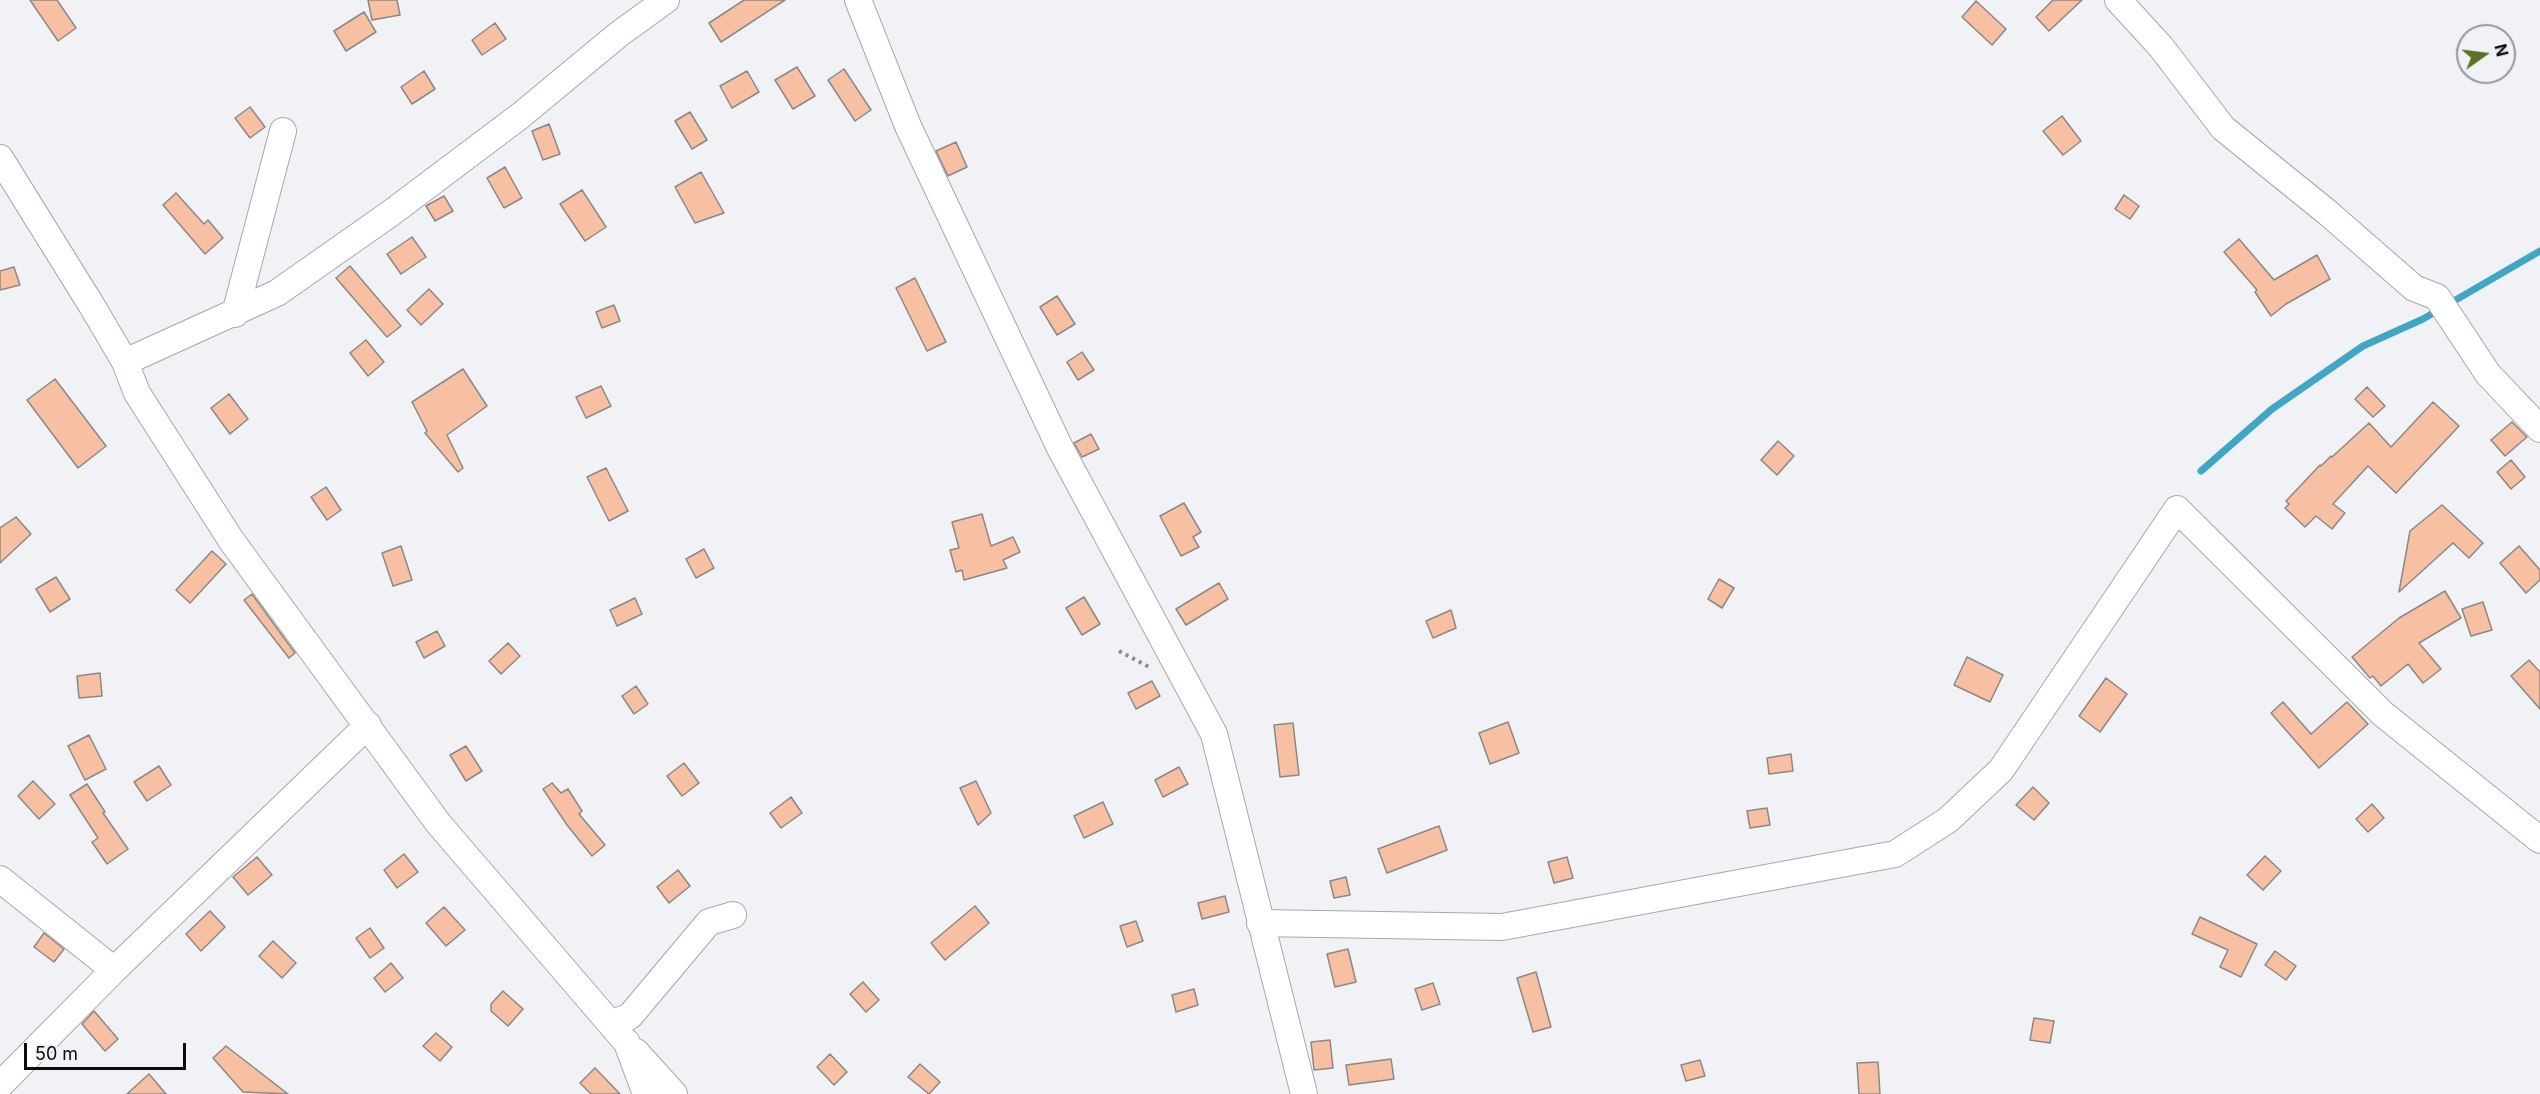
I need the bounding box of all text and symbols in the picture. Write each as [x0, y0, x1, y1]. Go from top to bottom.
north arrow [2456, 24, 2516, 84]
text: N [2490, 42, 2513, 58]
scale bar [27, 1031, 189, 1069]
text: 50 m [35, 1043, 78, 1064]

